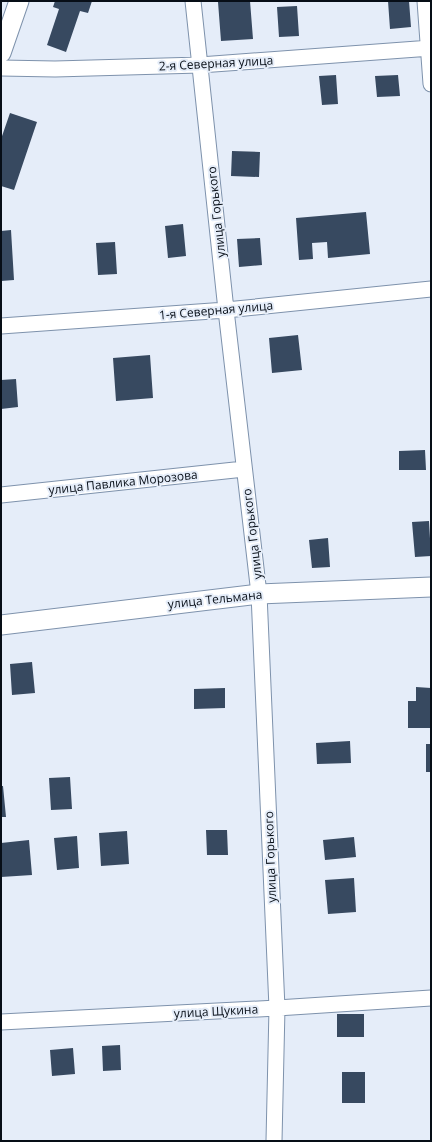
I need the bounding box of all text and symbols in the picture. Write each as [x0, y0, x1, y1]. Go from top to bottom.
street label: 2-я Северная улица [158, 52, 274, 74]
street label: улица Горького [203, 166, 229, 258]
street label: 1-я Северная улица [158, 297, 274, 323]
street label: улица Павлика Морозова [48, 466, 198, 498]
street label: улица Горького [238, 488, 266, 580]
street label: улица Тельмана [167, 586, 263, 612]
street label: улица Горького [260, 811, 280, 903]
street label: улица Щукина [173, 1000, 259, 1022]

